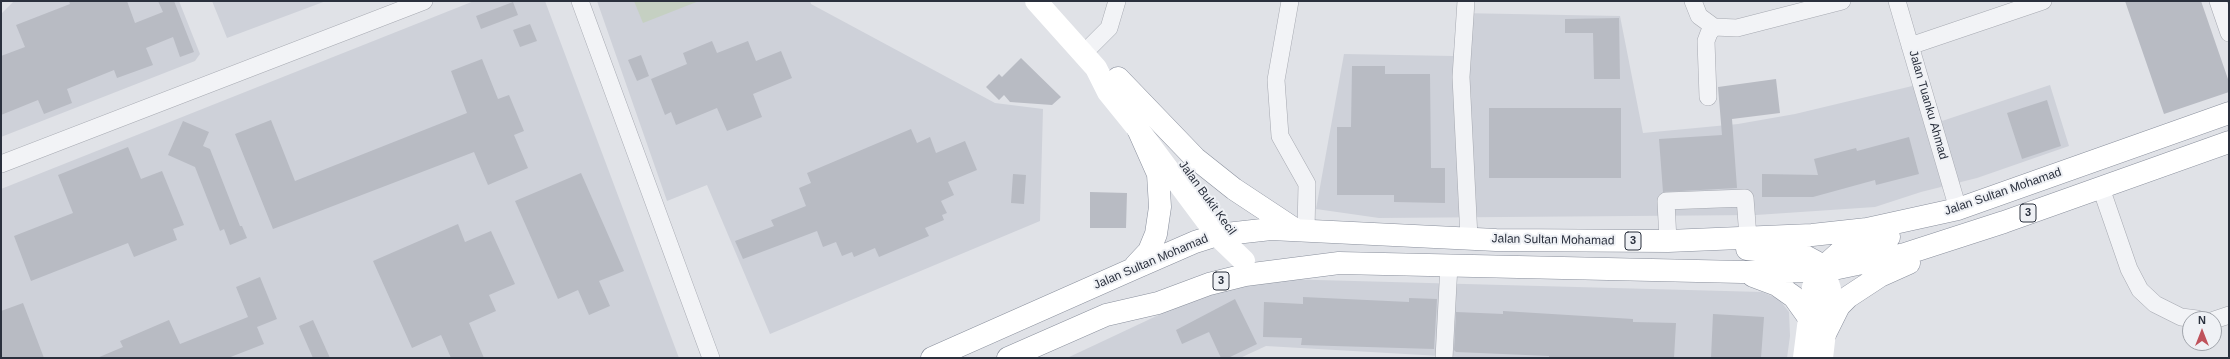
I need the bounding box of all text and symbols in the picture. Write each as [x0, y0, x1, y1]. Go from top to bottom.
street label: Jalan Tuanku Ahmad [1906, 49, 1950, 161]
street label: Jalan Bukit Kecil [1175, 158, 1239, 238]
street label: Jalan Sultan Mohamad [1943, 165, 2063, 219]
road number: 3 [2020, 204, 2036, 222]
street label: Jalan Sultan Mohamad [1092, 231, 1210, 293]
street label: Jalan Sultan Mohamad [1492, 232, 1614, 248]
road number: 3 [1625, 232, 1641, 250]
road number: 3 [1213, 272, 1229, 290]
north arrow [2182, 311, 2222, 351]
text: N [2198, 314, 2206, 326]

